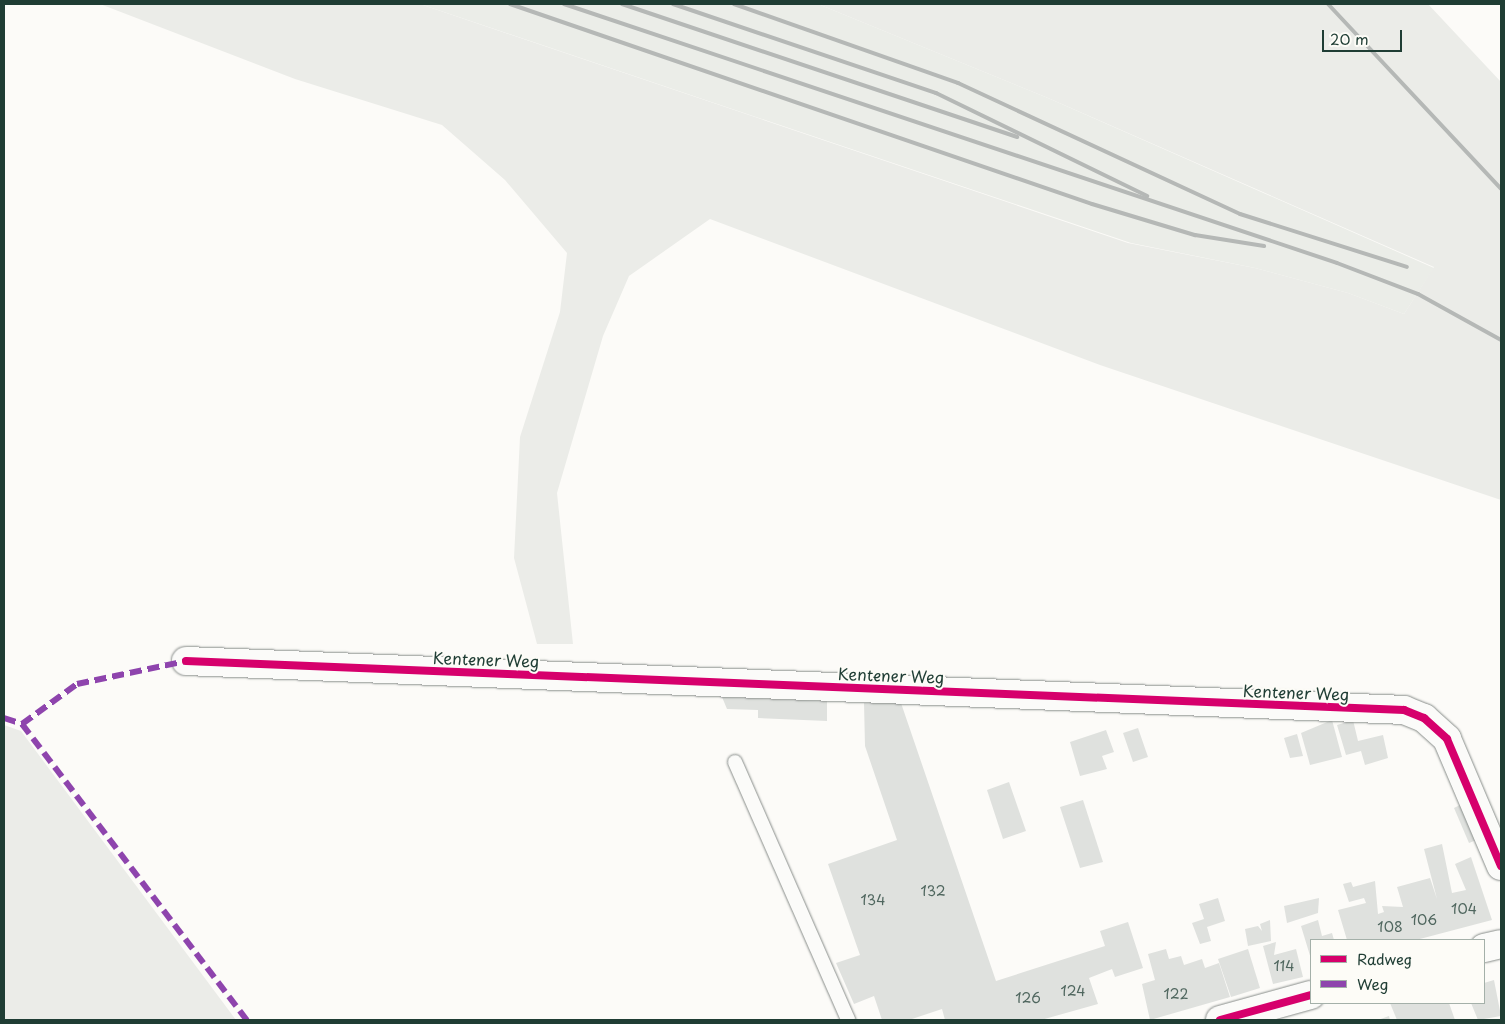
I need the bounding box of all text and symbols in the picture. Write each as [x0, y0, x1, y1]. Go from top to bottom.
scale bar [1325, 20, 1405, 52]
text: 20 m [1330, 27, 1369, 50]
street label: Kentener Weg [432, 648, 540, 670]
street label: Kentener Weg [837, 664, 945, 686]
street label: Kentener Weg [1242, 681, 1350, 703]
house number: 132 [920, 883, 946, 899]
house number: 134 [861, 892, 885, 908]
house number: 104 [1451, 901, 1477, 917]
house number: 106 [1411, 912, 1437, 928]
house number: 108 [1377, 919, 1403, 935]
legend [1310, 939, 1485, 1004]
text: Radweg [1357, 947, 1412, 970]
house number: 114 [1274, 958, 1294, 974]
text: Weg [1357, 972, 1388, 995]
house number: 124 [1060, 983, 1086, 999]
house number: 122 [1163, 986, 1189, 1002]
house number: 126 [1015, 990, 1041, 1006]

